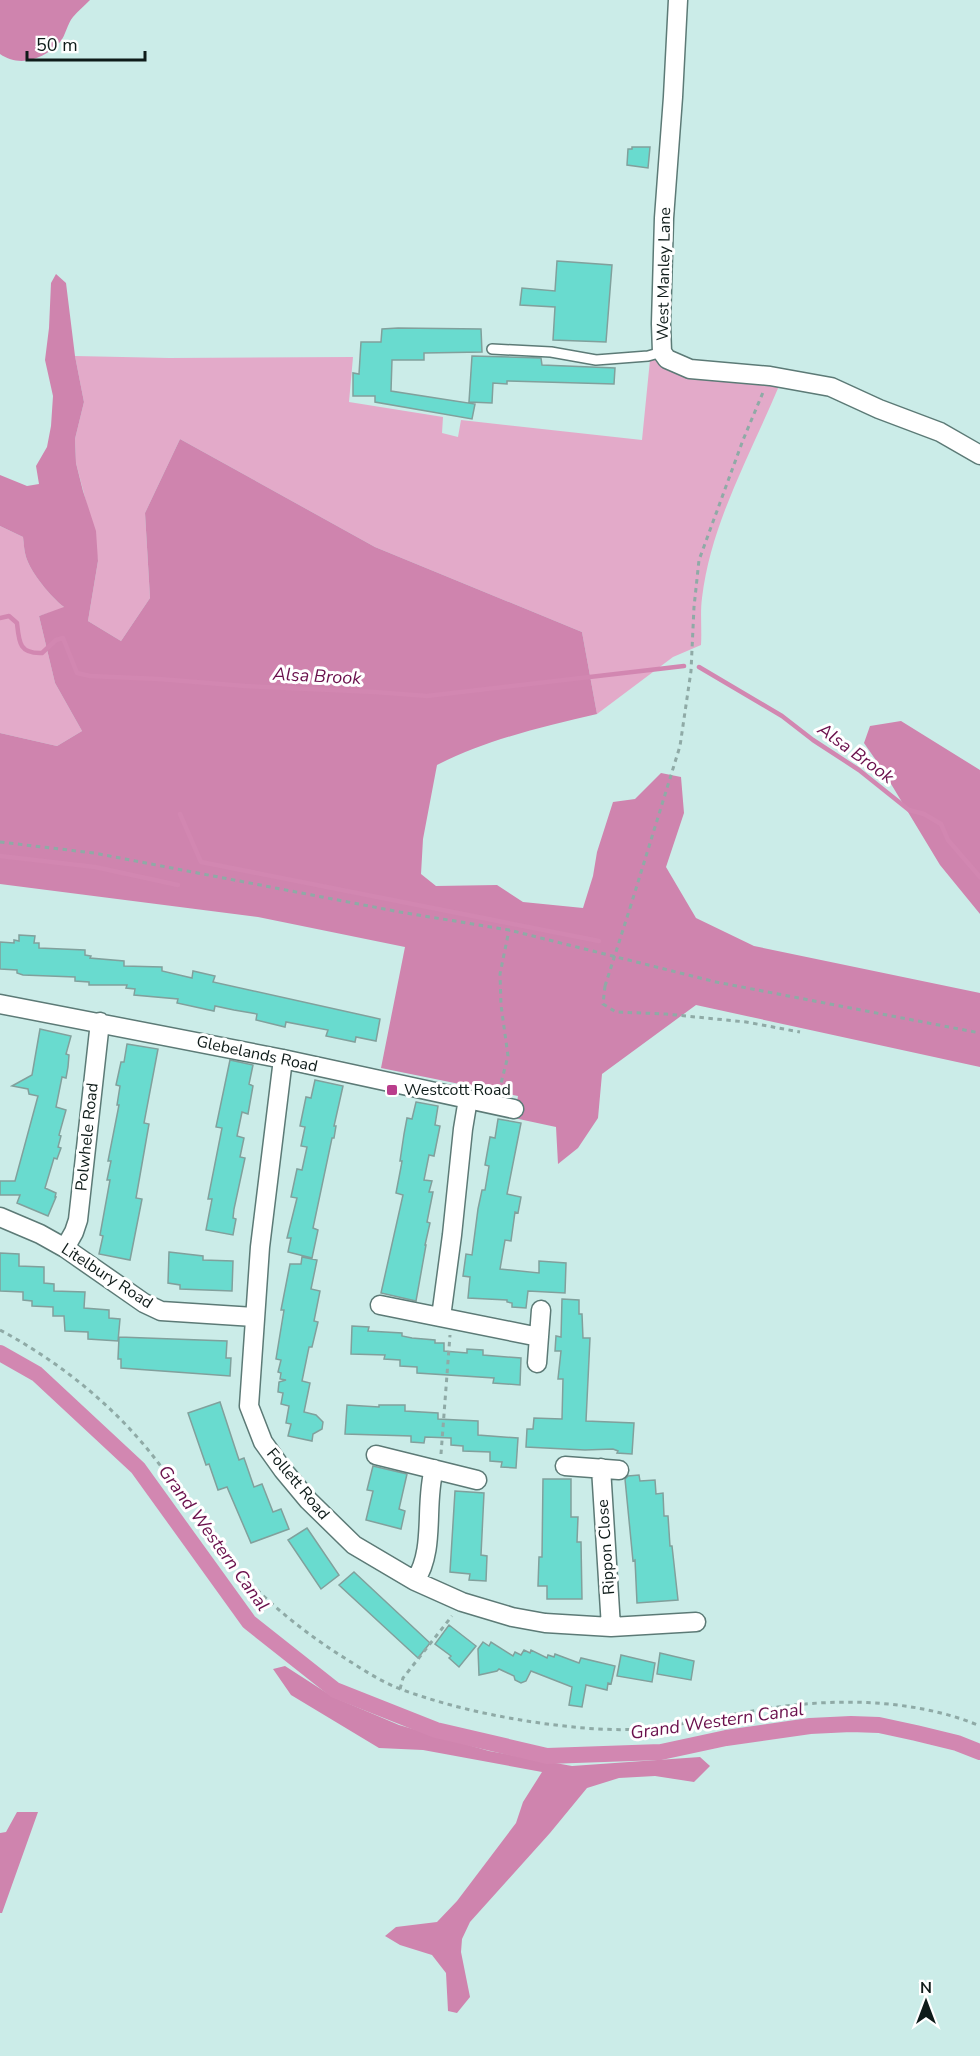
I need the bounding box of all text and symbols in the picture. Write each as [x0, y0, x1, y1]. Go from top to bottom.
scale bar [27, 24, 146, 62]
text: 50 m [36, 33, 78, 57]
street label: West Manley Lane [652, 207, 676, 341]
water label: Alsa Brook [271, 662, 363, 690]
water label: Alsa Brook [812, 717, 900, 789]
street label: Glebelands Road [194, 1030, 320, 1078]
place label: Westcott Road [404, 1079, 511, 1101]
street label: Polwhele Road [70, 1082, 104, 1192]
marker: Westcott Road [385, 1083, 399, 1097]
street label: Litelbury Road [57, 1238, 157, 1314]
street label: Follett Road [261, 1443, 335, 1525]
water label: Grand Western Canal [153, 1460, 275, 1616]
street label: Rippon Close [592, 1498, 620, 1596]
water label: Grand Western Canal [629, 1697, 805, 1745]
north arrow [896, 1972, 956, 2032]
text: N [920, 1977, 932, 1999]

